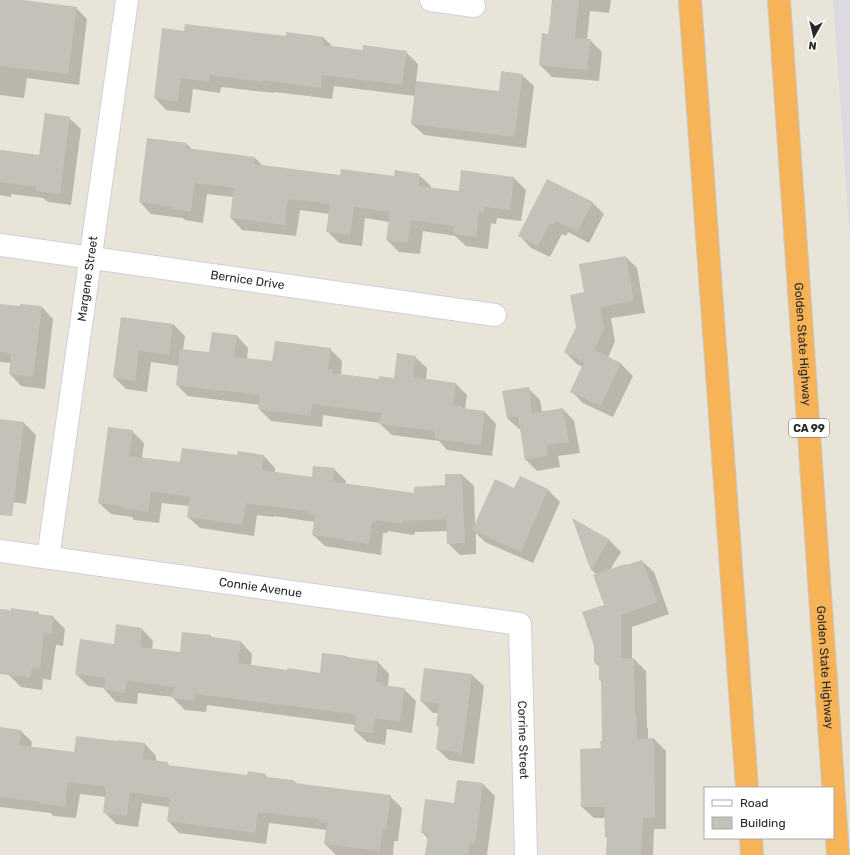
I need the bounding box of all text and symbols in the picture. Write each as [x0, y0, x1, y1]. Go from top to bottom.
north arrow [794, 16, 834, 56]
text: N [808, 38, 818, 52]
street label: Margene Street [75, 235, 101, 322]
street label: Bernice Drive [210, 268, 286, 292]
street label: Golden State Highway [792, 282, 814, 407]
road number: CA 99 [789, 419, 829, 437]
street label: Connie Avenue [218, 575, 303, 600]
street label: Golden State Highway [814, 605, 836, 730]
street label: Corrine Street [515, 700, 531, 780]
legend [704, 787, 834, 839]
text: Road [740, 796, 768, 810]
text: Building [740, 816, 786, 830]

